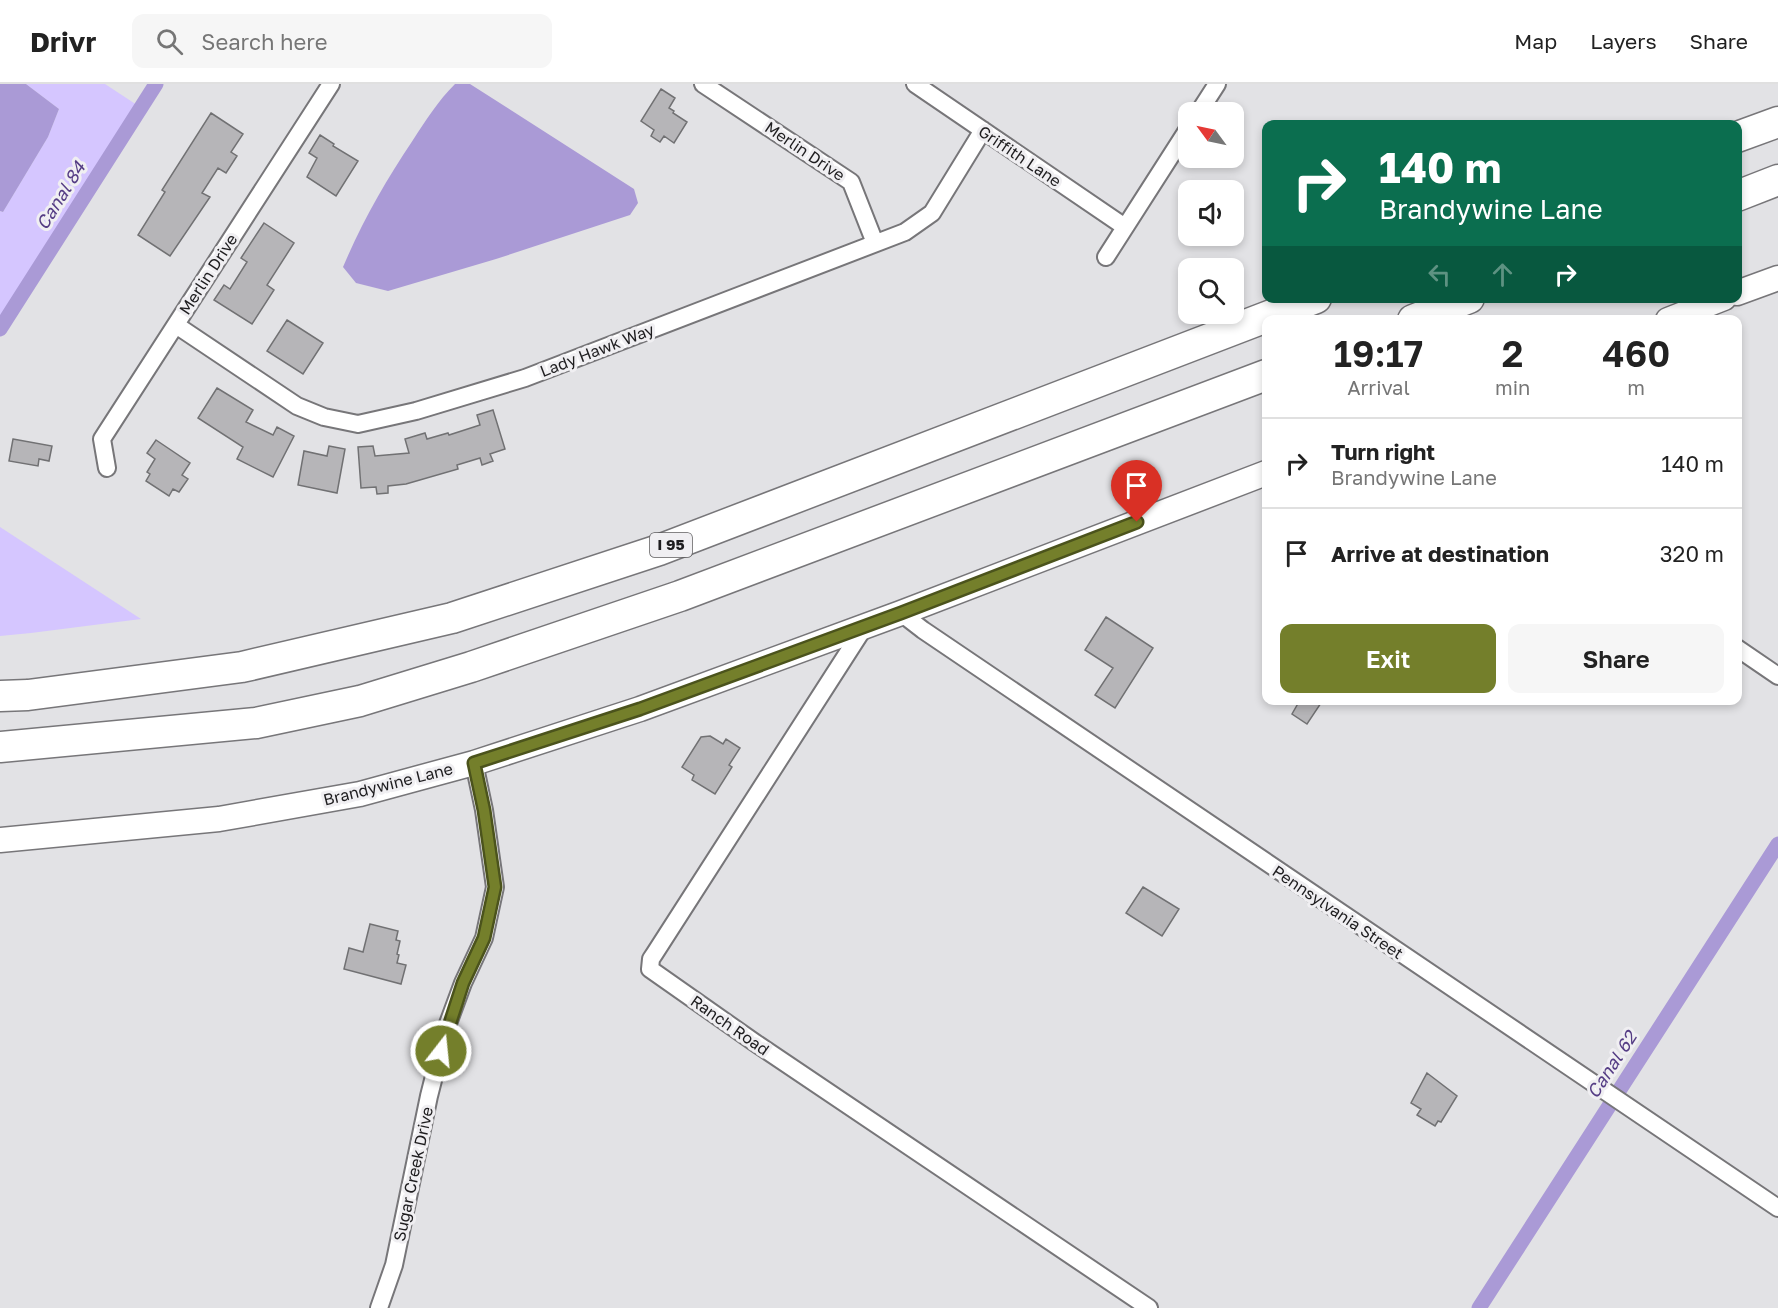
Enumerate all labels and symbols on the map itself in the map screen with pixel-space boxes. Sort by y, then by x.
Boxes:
north arrow [1178,102,1244,168]
street label: Merlin Drive [761,117,849,185]
street label: Griffith Lane [975,121,1065,191]
water label: Canal 84 [31,157,90,233]
street label: Merlin Drive [175,230,241,318]
street label: Lady Hawk Way [537,319,657,381]
pin [1111,460,1162,522]
road number: I 95 [650,533,692,557]
street label: Brandywine Lane [321,758,455,810]
street label: Pennsylvania Street [1269,861,1407,963]
street label: Ranch Road [687,991,773,1059]
position arrow [409,1019,473,1083]
water label: Canal 62 [1581,1026,1642,1102]
street label: Sugar Creek Drive [389,1105,437,1243]

